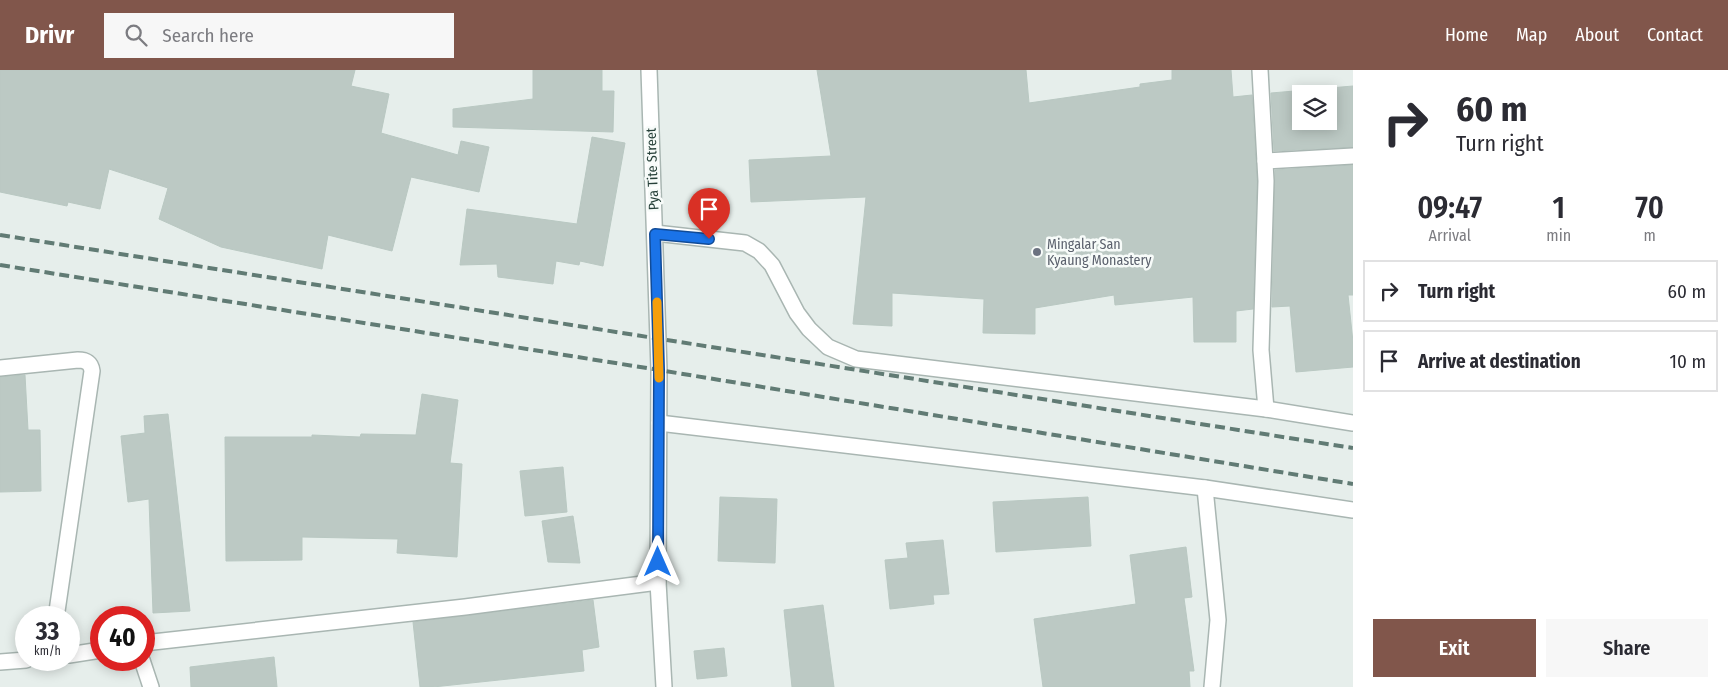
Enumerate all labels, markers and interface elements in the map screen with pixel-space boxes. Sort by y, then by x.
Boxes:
search box [104,13,454,58]
text: Drivr [25,21,74,49]
icon: search [122,21,150,49]
text: Search here [162,24,254,47]
text: Home [1445,24,1488,46]
text: Map [1516,24,1547,46]
text: About [1575,24,1619,46]
text: Contact [1647,24,1703,46]
map controls [1292,85,1337,130]
button: layers [1292,85,1337,130]
text: 60 m [1456,88,1527,130]
icon: right [1373,90,1438,155]
street label: Pya Tite Street [643,127,662,211]
text: Turn right [1456,130,1544,157]
pin [688,188,730,239]
text: 09:47 [1417,190,1482,226]
text: 1 [1553,190,1565,226]
text: 70 [1635,190,1664,226]
icon: arrive [695,195,723,223]
text: Arrival [1428,226,1471,245]
text: min [1546,226,1571,245]
text: m [1643,226,1656,245]
place label: Mingalar San Kyaung Monastery [1047,236,1152,269]
marker: Mingalar San Kyaung Monastery [1031,246,1043,258]
icon: right [1375,277,1403,305]
text: Turn right [1418,280,1495,303]
text: 60 m [1668,280,1706,303]
icon: arrive [1375,347,1403,375]
text: Arrive at destination [1418,350,1581,373]
text: 10 m [1670,350,1706,373]
position arrow [631,535,683,587]
speed limit sign: 40 [90,606,155,671]
text: 33 [36,617,59,647]
button: Exit [1373,619,1536,677]
button: Share [1546,619,1708,677]
text: km/h [34,644,61,658]

